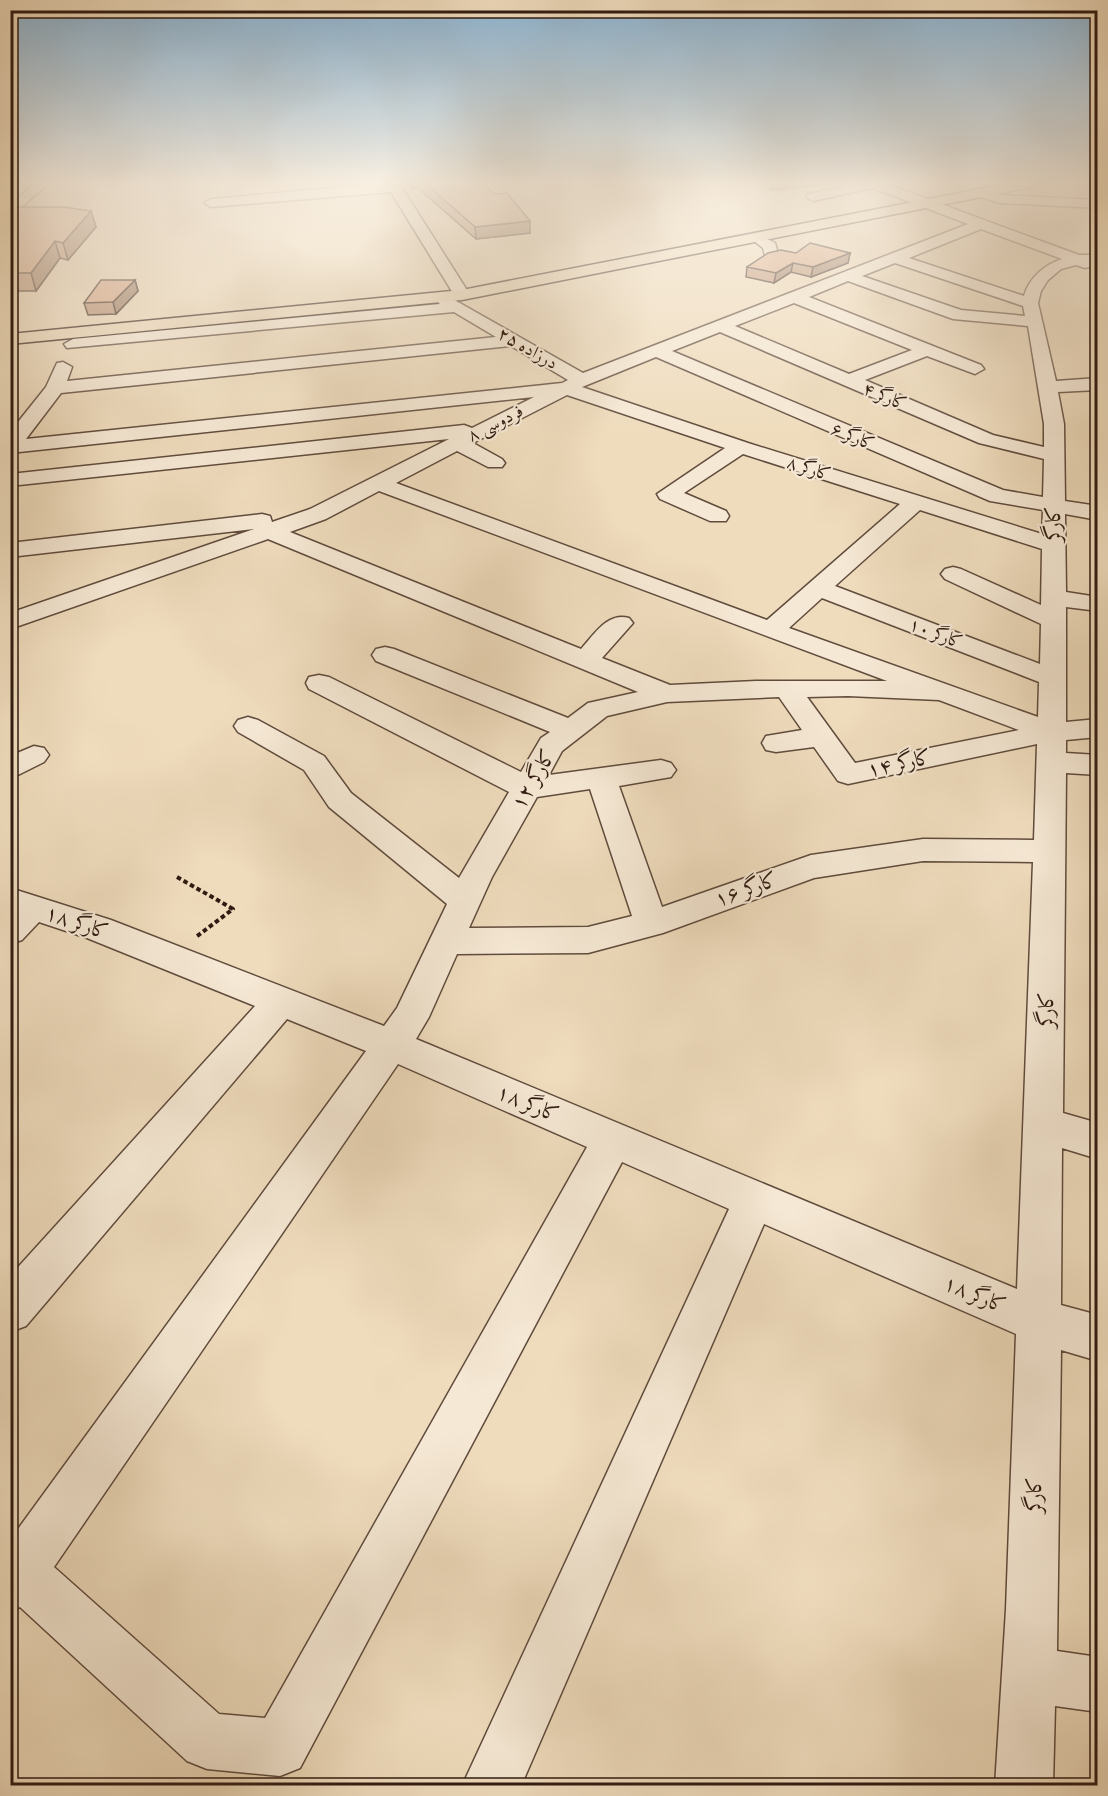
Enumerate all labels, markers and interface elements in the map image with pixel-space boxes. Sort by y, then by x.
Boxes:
street label: درزاده ۲۵ [494,321,562,374]
street label: کارگر ۴ [860,376,910,415]
street label: فردوسی ۸ [463,399,528,448]
street label: کارگر ۶ [828,416,878,455]
street label: کارگر ۸ [784,450,834,485]
street label: کارگر [1039,506,1066,544]
street label: کارگر ۱۰ [906,612,966,653]
street label: کارگر ۱۴ [864,743,933,782]
street label: کارگر ۱۲ [504,744,561,814]
street label: کارگر ۱۶ [711,865,781,912]
street label: کارگر ۱۸ [42,898,112,945]
street label: کارگر [1032,992,1059,1030]
street label: کارگر ۱۸ [493,1077,563,1128]
street label: کارگر ۱۸ [940,1268,1010,1319]
street label: کارگر [1020,1477,1047,1515]

